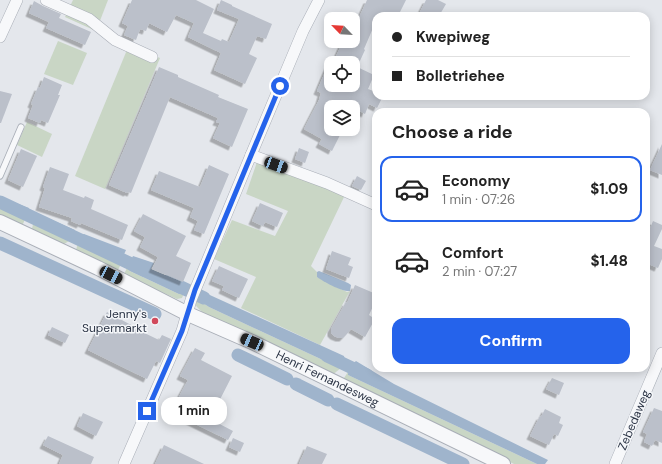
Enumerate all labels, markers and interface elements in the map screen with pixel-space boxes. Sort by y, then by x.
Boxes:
north arrow [324,12,360,48]
map controls [324,12,360,136]
text: Kwepiweg [416,27,490,47]
button: locate [324,56,360,92]
text: Bolletriehee [416,66,505,86]
route start [271,77,289,95]
button: layers [324,100,360,136]
text: Choose a ride [392,120,513,144]
car [263,155,289,175]
icon: car [394,171,430,207]
text: Economy [442,171,510,191]
text: $1.09 [590,179,628,199]
text: 1 min · 07:26 [442,191,515,208]
icon: car [394,243,430,279]
text: Comfort [442,243,503,263]
text: $1.48 [590,251,628,271]
text: 2 min · 07:27 [442,263,517,280]
car [98,264,124,286]
place label: Jenny's Supermarkt [82,306,147,336]
marker: Jenny's Supermarkt [150,316,160,326]
button: Confirm [392,318,630,364]
car [239,332,265,352]
street label: Henri Fernandesweg [273,347,382,411]
street label: Zebedaweg [614,387,654,453]
callout: 1 min [161,397,227,425]
route end [138,402,156,420]
text: 1 min [178,402,210,419]

